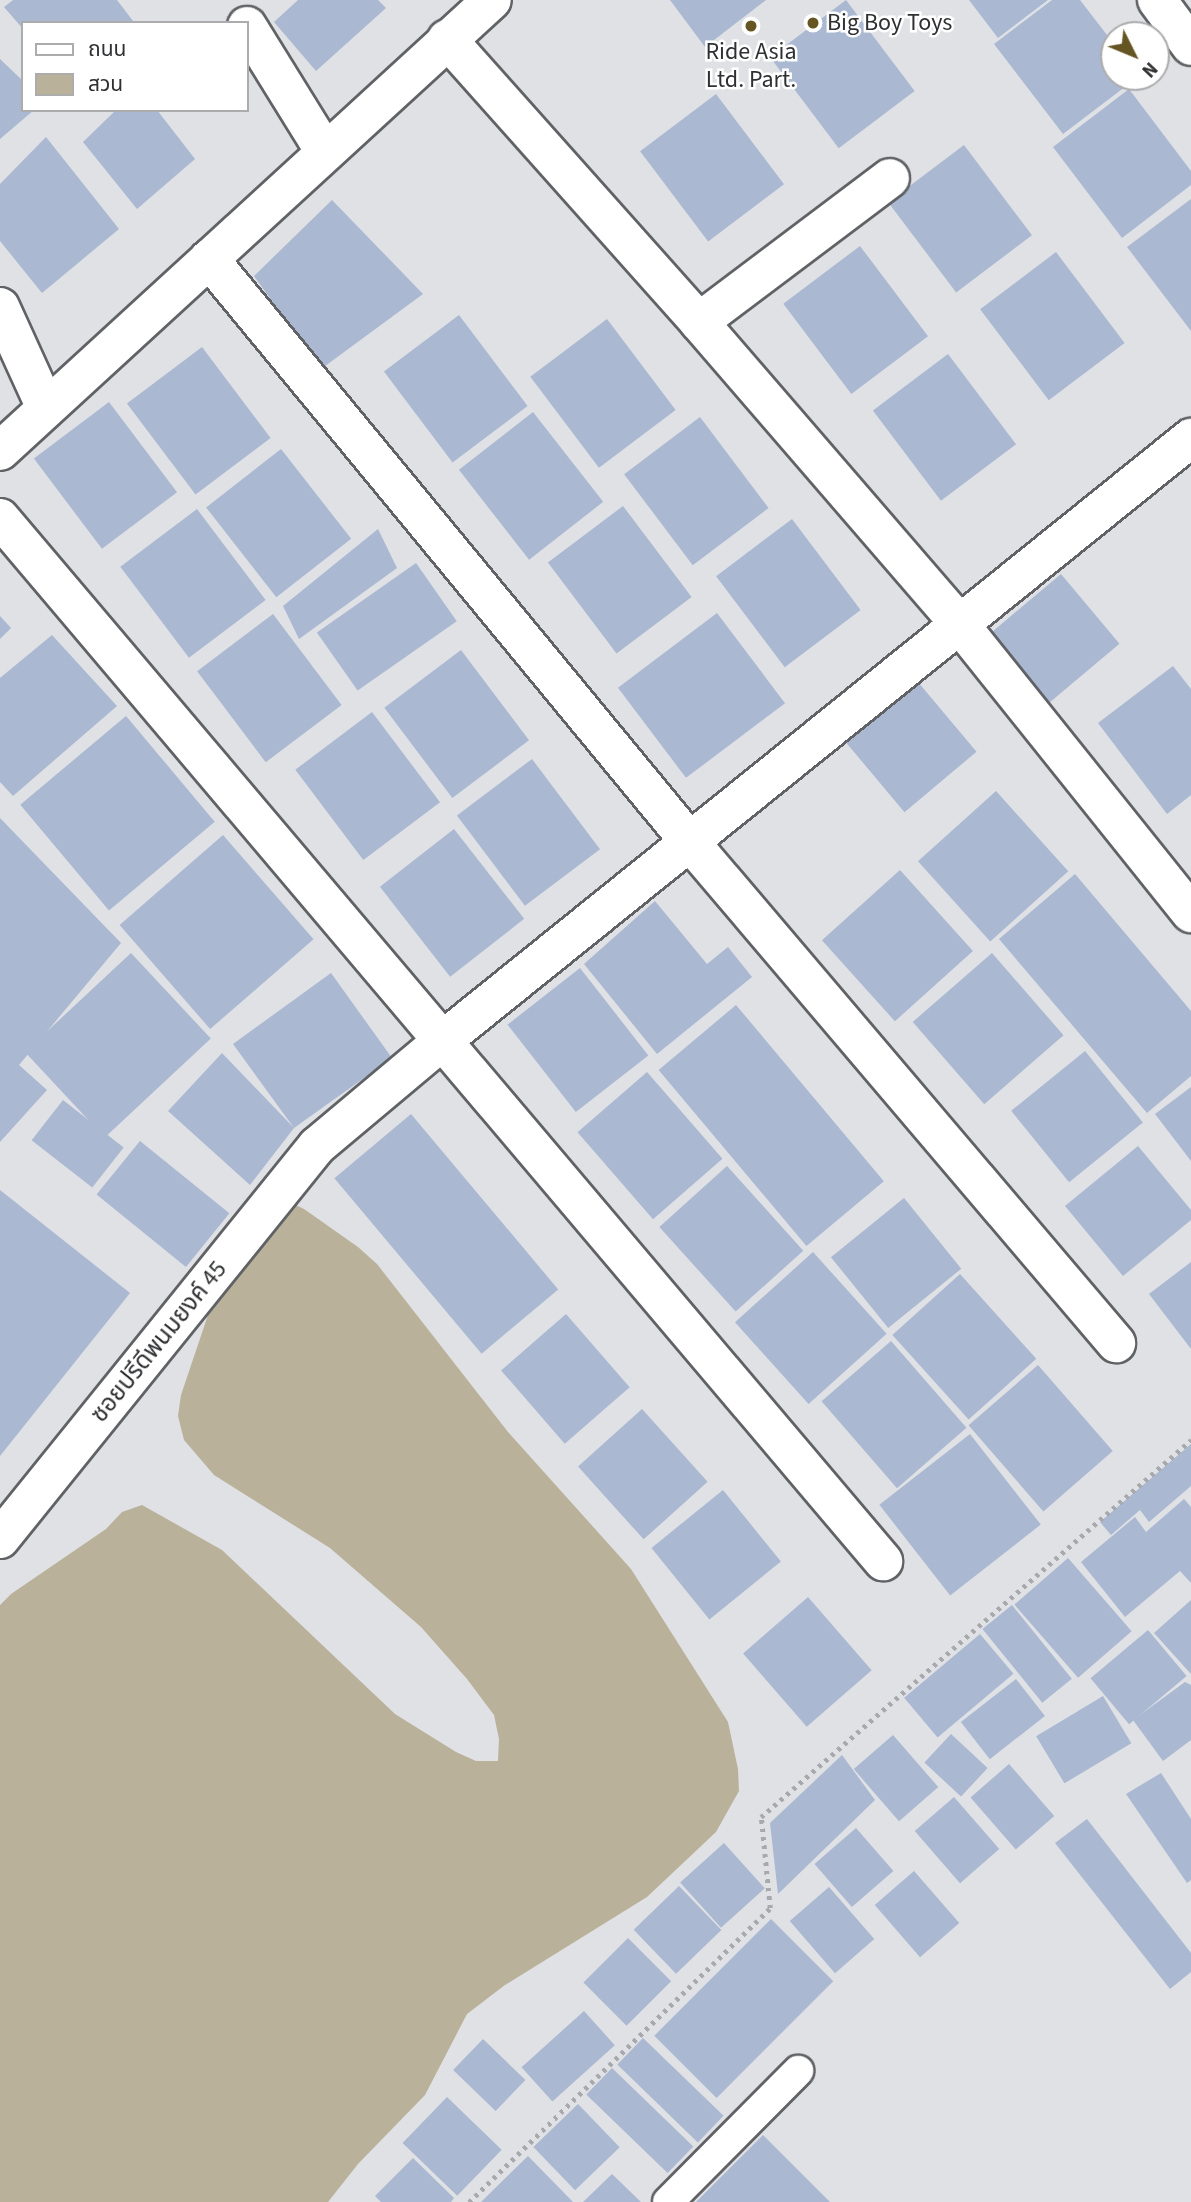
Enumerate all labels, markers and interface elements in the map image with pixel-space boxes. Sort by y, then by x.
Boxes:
place label: Big Boy Toys [827,9,952,37]
marker: Big Boy Toys [805,15,821,31]
marker: Ride Asia Ltd. Part. [743,18,759,34]
legend [21,21,248,112]
north arrow [1100,21,1170,91]
text: ถนน [88,34,126,64]
place label: Ride Asia Ltd. Part. [705,38,797,94]
text: N [1135,55,1163,83]
text: สวน [88,69,123,99]
street label: ซอยปรีดีพนมยงค์ 45 [85,1256,233,1428]

